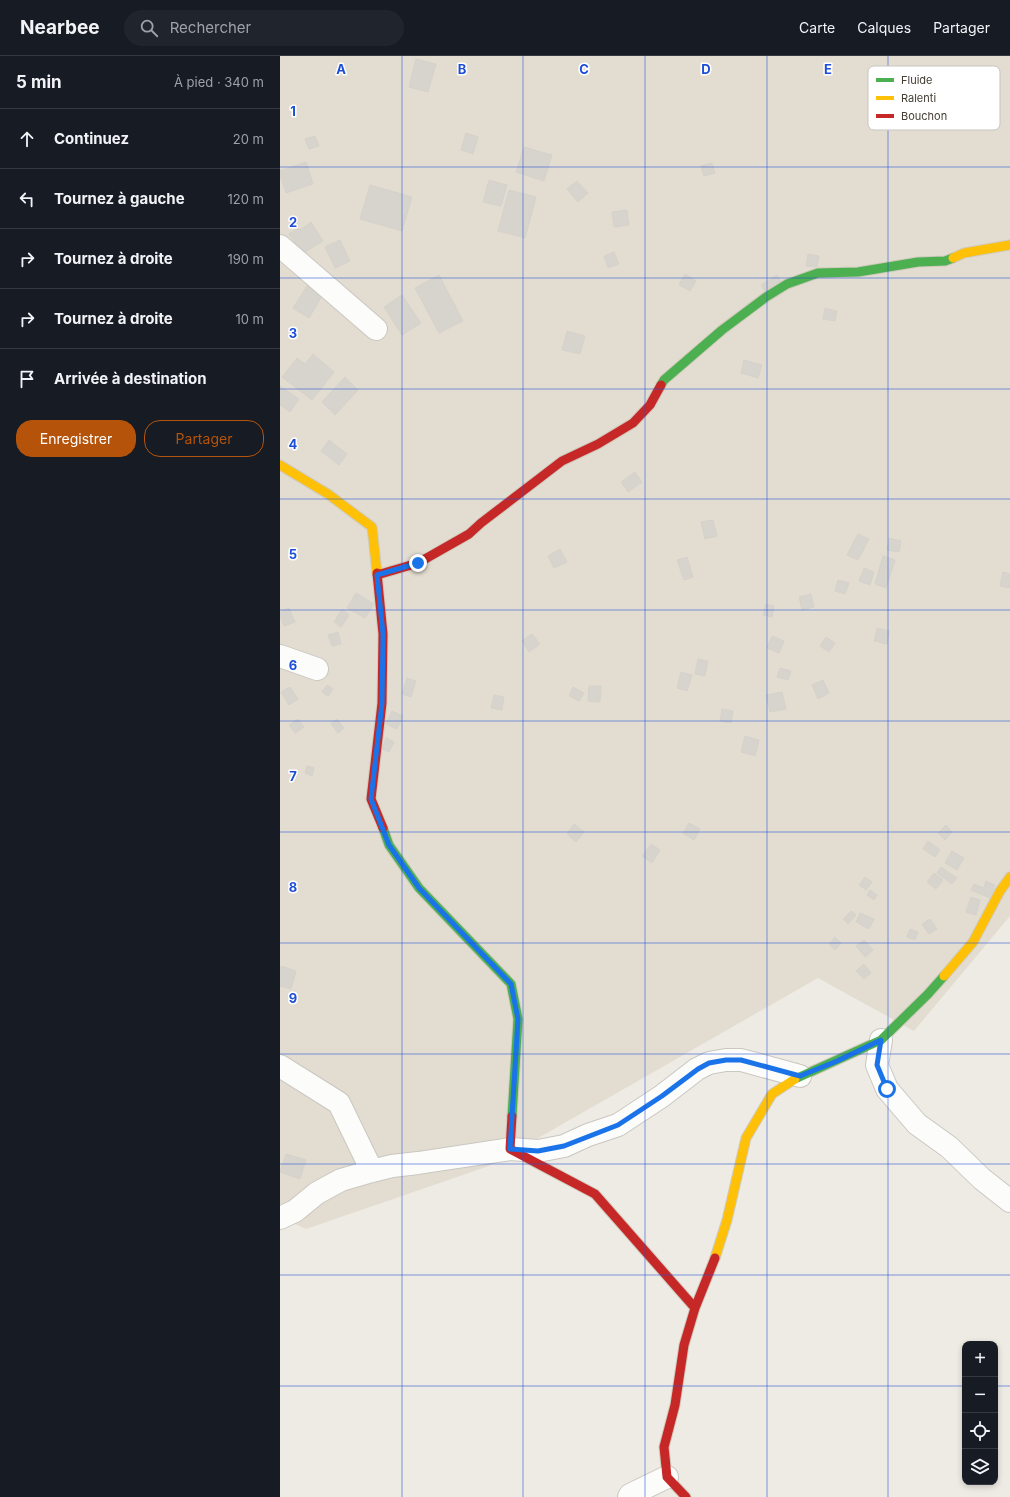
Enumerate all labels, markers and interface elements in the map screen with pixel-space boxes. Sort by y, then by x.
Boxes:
search box [124,10,404,46]
text: Nearbee [20,16,100,39]
icon: search [138,17,160,39]
text: Rechercher [170,18,251,37]
text: Carte [799,19,835,36]
text: Calques [857,19,911,36]
text: Partager [933,19,990,36]
text: A [336,61,346,77]
text: B [458,61,467,77]
text: C [579,61,589,77]
text: D [701,61,711,77]
text: E [824,61,832,77]
legend [868,66,1000,130]
text: 5 min [16,72,62,92]
text: Fluide [901,73,932,87]
text: À pied · 340 m [174,74,264,90]
text: Ralenti [901,91,936,105]
text: 1 [290,103,296,119]
text: Bouchon [901,109,947,123]
icon: ahead [16,128,38,150]
text: Continuez [54,129,129,148]
text: 20 m [233,131,264,147]
icon: left [16,188,38,210]
text: Tournez à gauche [54,189,185,208]
text: 120 m [228,191,264,207]
text: 2 [289,214,297,230]
icon: right [16,248,38,270]
text: Tournez à droite [54,249,173,268]
text: 190 m [227,251,264,267]
icon: right [16,308,38,330]
text: Tournez à droite [54,309,173,328]
text: 10 m [235,311,264,327]
text: 3 [289,325,297,341]
icon: arrive [16,368,38,390]
text: Arrivée à destination [54,369,207,388]
button: Enregistrer [16,420,136,457]
button: Partager [144,420,264,457]
text: 4 [289,436,298,452]
text: 5 [289,546,297,562]
route end [409,554,427,572]
text: 6 [289,657,297,673]
text: 7 [289,768,297,784]
text: 8 [289,879,297,895]
text: 9 [289,990,297,1006]
route start [878,1080,896,1098]
map controls [962,1341,998,1485]
button: + [962,1341,998,1377]
button: − [962,1377,998,1413]
button: locate [962,1413,998,1449]
button: layers [962,1449,998,1485]

